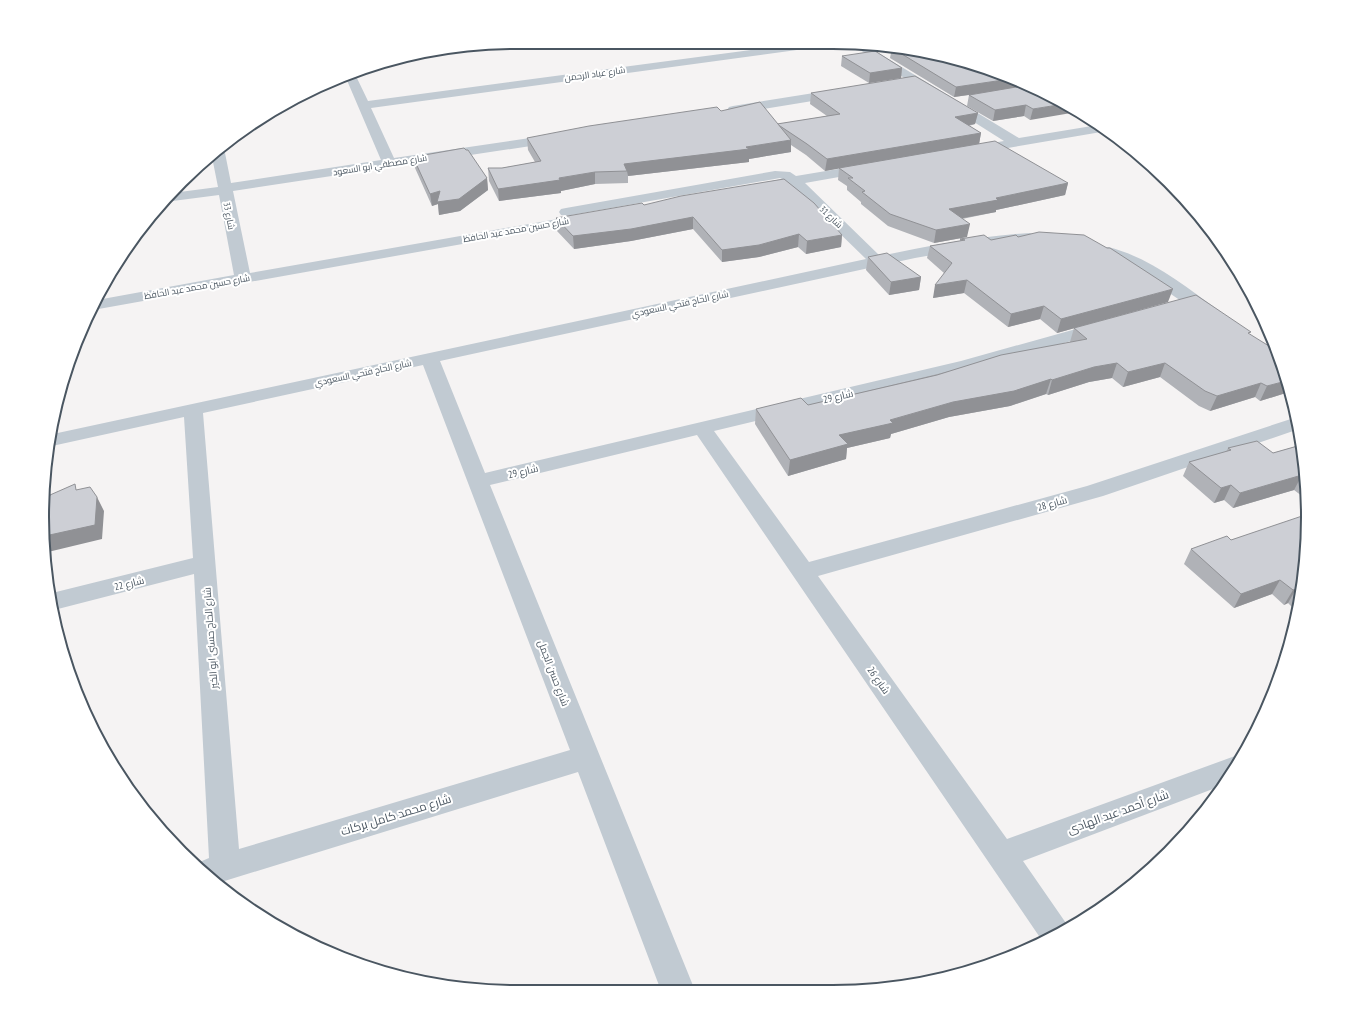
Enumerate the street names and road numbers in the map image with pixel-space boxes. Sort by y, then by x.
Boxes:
street label: شارع عباد الرحمن [564,64,626,84]
street label: شارع مصطفي ابو السعود [332,152,428,179]
street label: شارع 33 [220,201,238,231]
street label: شارع 31 [817,203,845,231]
street label: شارع حسين محمد عبد الحافظ [462,215,570,245]
street label: شارع حسين محمد عبد الحافظ [143,272,251,302]
street label: شارع الحاج فتحي السعودي [630,288,730,321]
street label: شارع الحاج فتحي السعودي [313,357,413,390]
street label: شارع 29 [822,387,854,406]
street label: شارع 29 [507,462,539,481]
street label: شارع 28 [1036,493,1069,514]
street label: شارع 22 [113,573,145,593]
street label: شارع الحاج حسنى ابو الخير [200,587,221,690]
street label: شارع حسن الجمل [535,638,572,708]
street label: شارع 26 [865,664,893,697]
street label: شارع أحمد عبد الهادى [1065,786,1171,838]
street label: شارع محمد كامل بركات [339,791,453,839]

